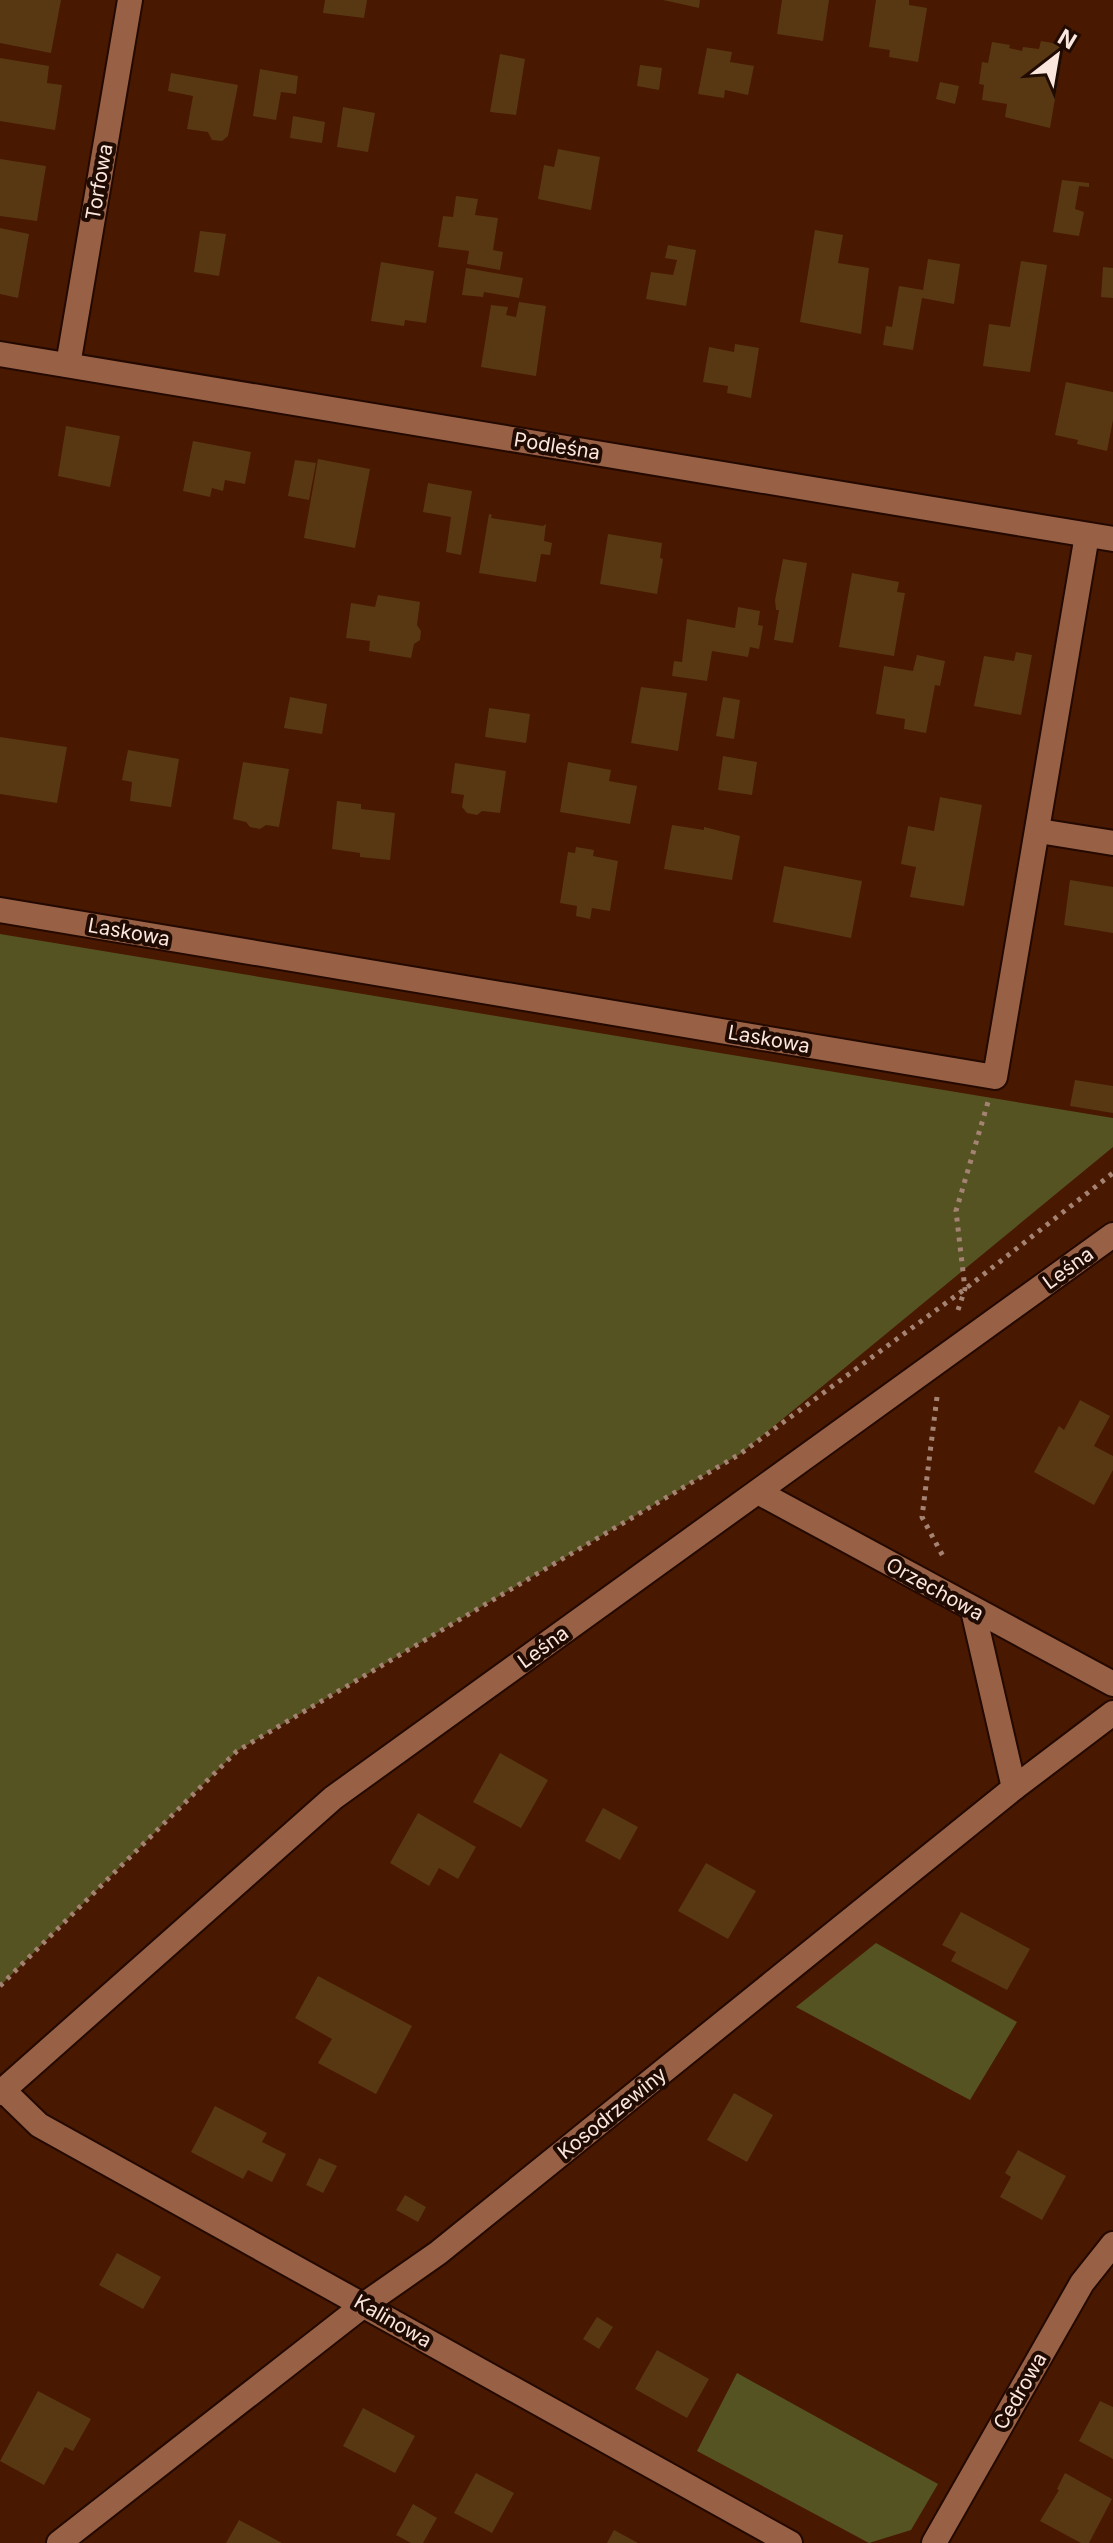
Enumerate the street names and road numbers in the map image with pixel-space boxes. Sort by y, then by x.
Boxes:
street label: Torfowa [80,142,118,222]
street label: Podleśna [512,427,602,465]
street label: Laskowa [86,913,172,951]
street label: Laskowa [726,1020,812,1058]
street label: Leśna [1038,1242,1098,1294]
street label: Orzechowa [882,1552,988,1626]
street label: Leśna [513,1621,573,1673]
street label: Kosodrzewiny [553,2062,671,2164]
street label: Kalinowa [350,2289,436,2353]
street label: Cedrowa [988,2348,1052,2434]

